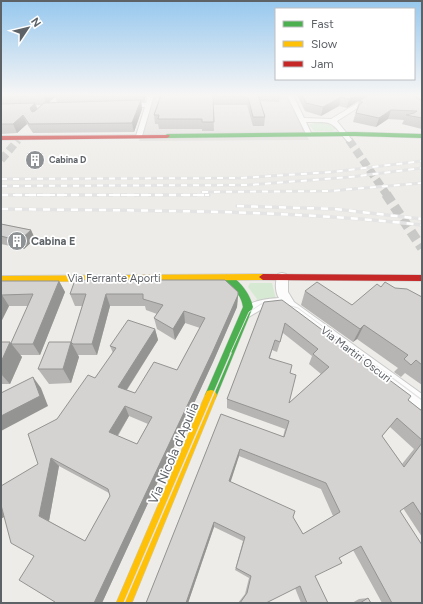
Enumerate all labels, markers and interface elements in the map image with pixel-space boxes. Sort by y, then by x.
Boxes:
north arrow [8,8,48,48]
legend [275,8,415,80]
text: N [28,15,44,30]
text: Fast [311,17,334,31]
text: Slow [311,37,338,51]
text: Jam [311,57,334,71]
building icon: Cabina D [24,149,46,171]
place label: Cabina D [49,154,86,165]
building icon: Cabina E [6,230,28,252]
place label: Cabina E [31,235,75,248]
street label: Via Ferrante Aporti [67,272,161,285]
street label: Via Martiri Oscuri [318,324,393,385]
street label: Via Nicola d'Apulia [145,400,202,506]

